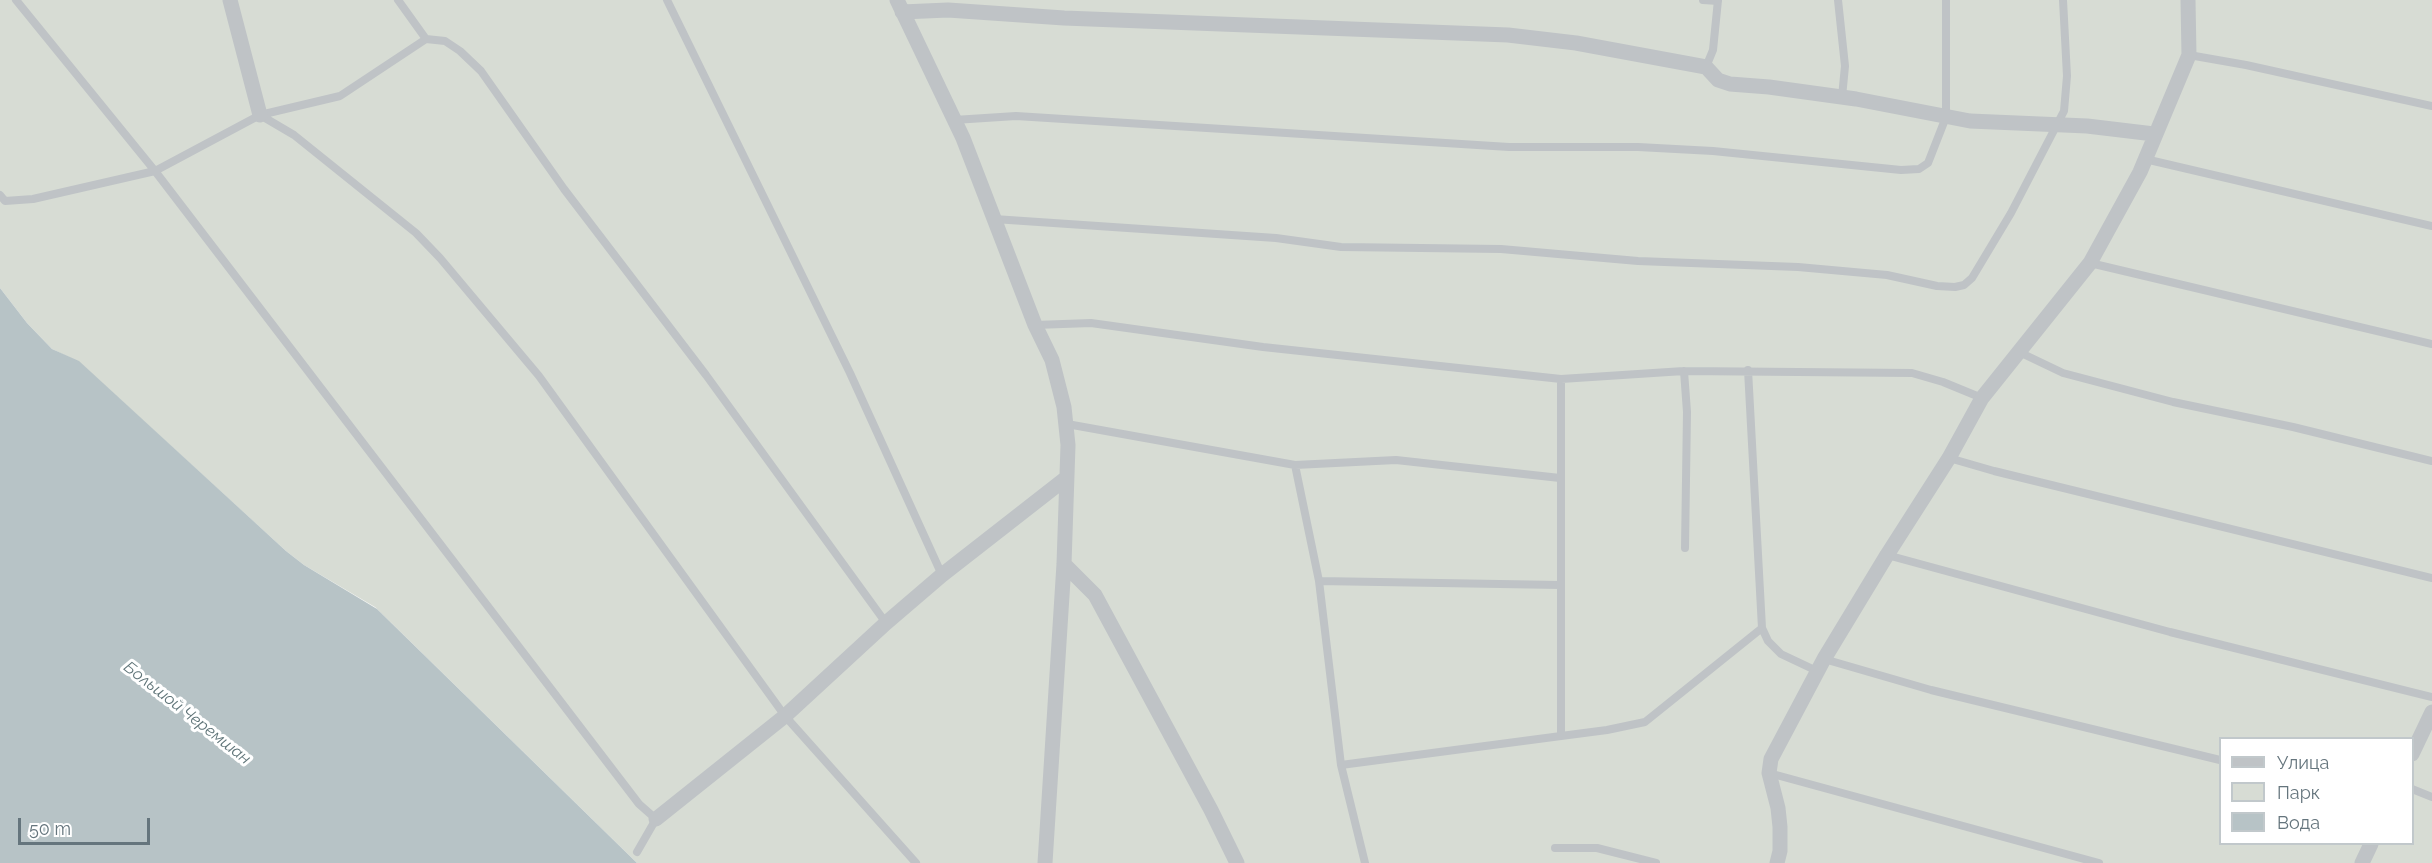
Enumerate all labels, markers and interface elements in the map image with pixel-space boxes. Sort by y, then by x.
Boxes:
water label: Большой Черемшан [120,658,254,768]
legend [2219,737,2414,845]
text: Улица [2277,752,2329,773]
text: Парк [2277,782,2320,803]
scale bar [21,806,153,844]
text: Вода [2277,812,2320,833]
text: 50 m [29,818,71,839]

